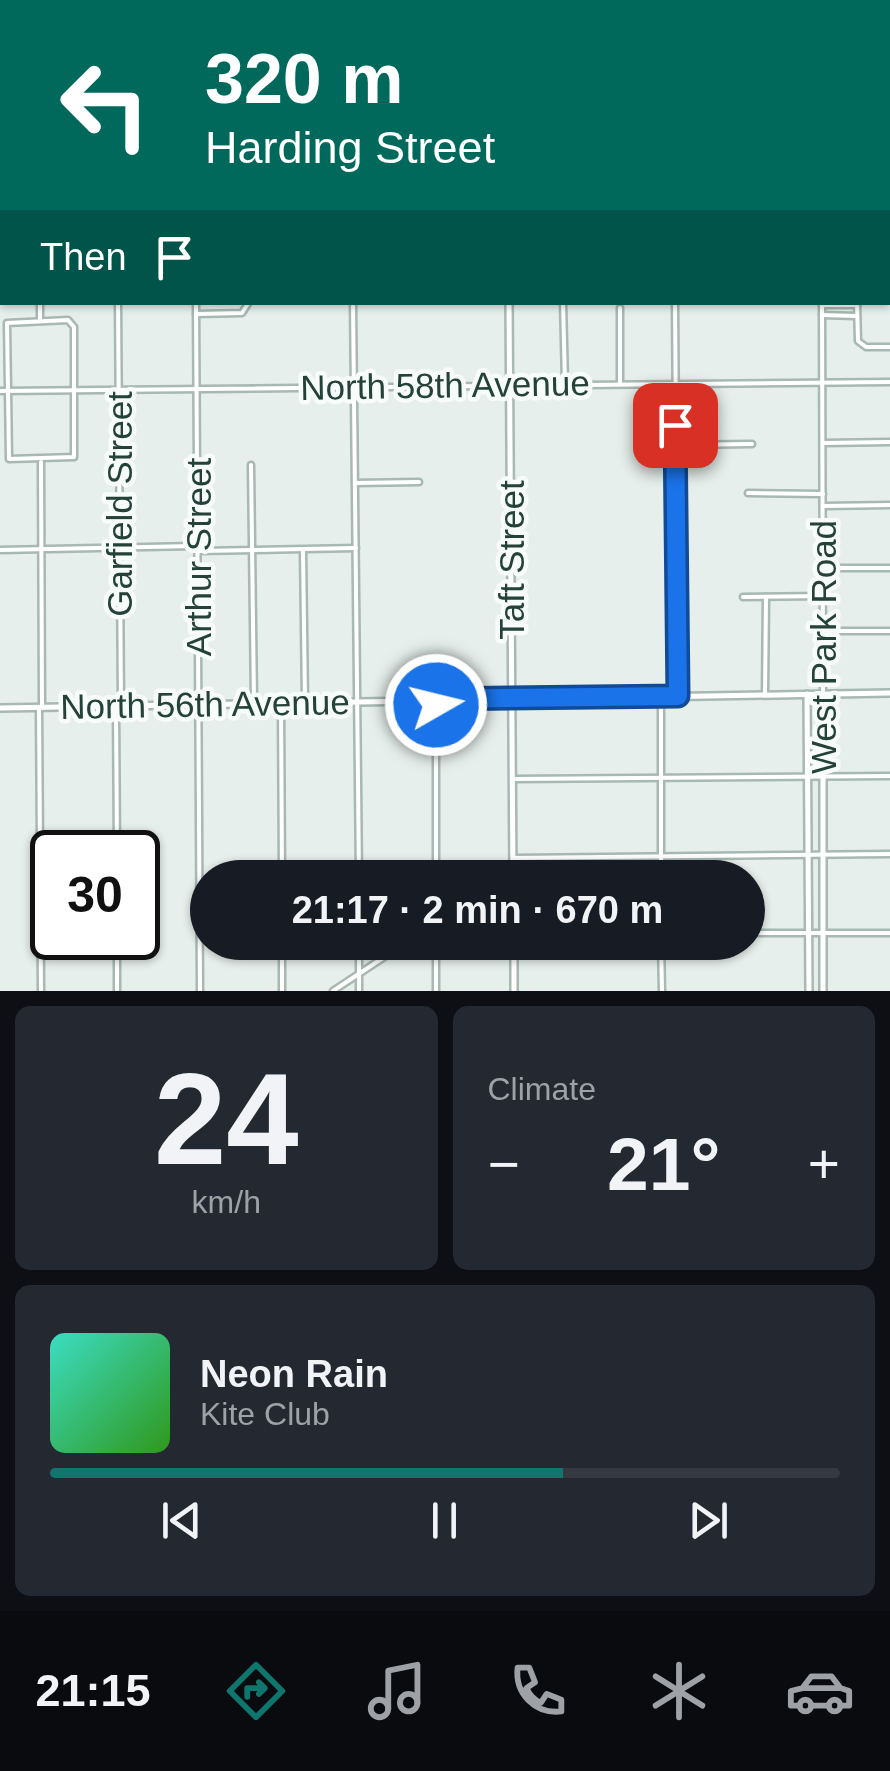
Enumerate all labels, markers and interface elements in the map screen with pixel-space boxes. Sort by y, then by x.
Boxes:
icon: left [40,40,170,170]
text: 320 m [205,40,403,118]
text: Harding Street [205,122,495,173]
icon: arrive [147,230,202,285]
text: Then [40,236,127,278]
street label: North 58th Avenue [300,363,590,407]
pin [633,383,718,468]
street label: Garfield Street [100,391,139,617]
icon: arrive [648,398,703,453]
street label: Arthur Street [179,458,218,656]
street label: Taft Street [492,480,531,640]
street label: West Park Road [804,520,843,774]
position arrow [384,653,488,757]
street label: North 56th Avenue [60,682,350,726]
speed limit sign: 30 [30,830,160,960]
text: 21:17 · 2 min · 670 m [292,889,663,931]
text: 24 [154,1046,299,1192]
text: Climate [488,1071,596,1107]
text: 21° [607,1122,720,1206]
text: − [488,1133,520,1195]
text: + [808,1133,840,1195]
text: km/h [192,1184,261,1220]
text: Neon Rain [200,1353,388,1395]
text: Kite Club [200,1396,330,1432]
icon: previous [154,1493,209,1548]
icon: pause [417,1493,472,1548]
icon: next [681,1493,736,1548]
icon: directions [221,1656,291,1726]
icon: music [362,1656,432,1726]
icon: phone [503,1656,573,1726]
icon: climate [644,1656,714,1726]
icon: car [785,1656,855,1726]
text: 21:15 [35,1665,151,1716]

